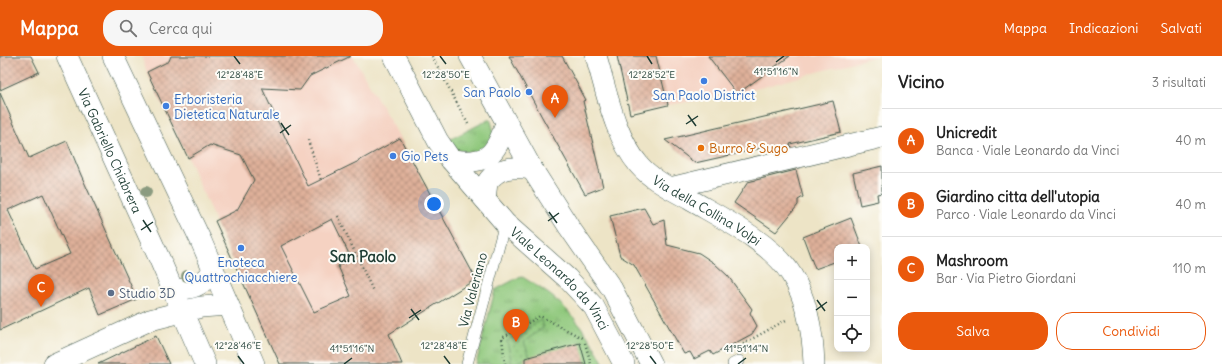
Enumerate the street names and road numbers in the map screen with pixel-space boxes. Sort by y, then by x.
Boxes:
street label: Via Gabriello Chiabrera [74,86,146,216]
street label: Via della Collina Volpi [649,171,765,249]
street label: Viale Leonardo da Vinci [507,223,613,333]
street label: Via Valeriano [455,251,491,329]

